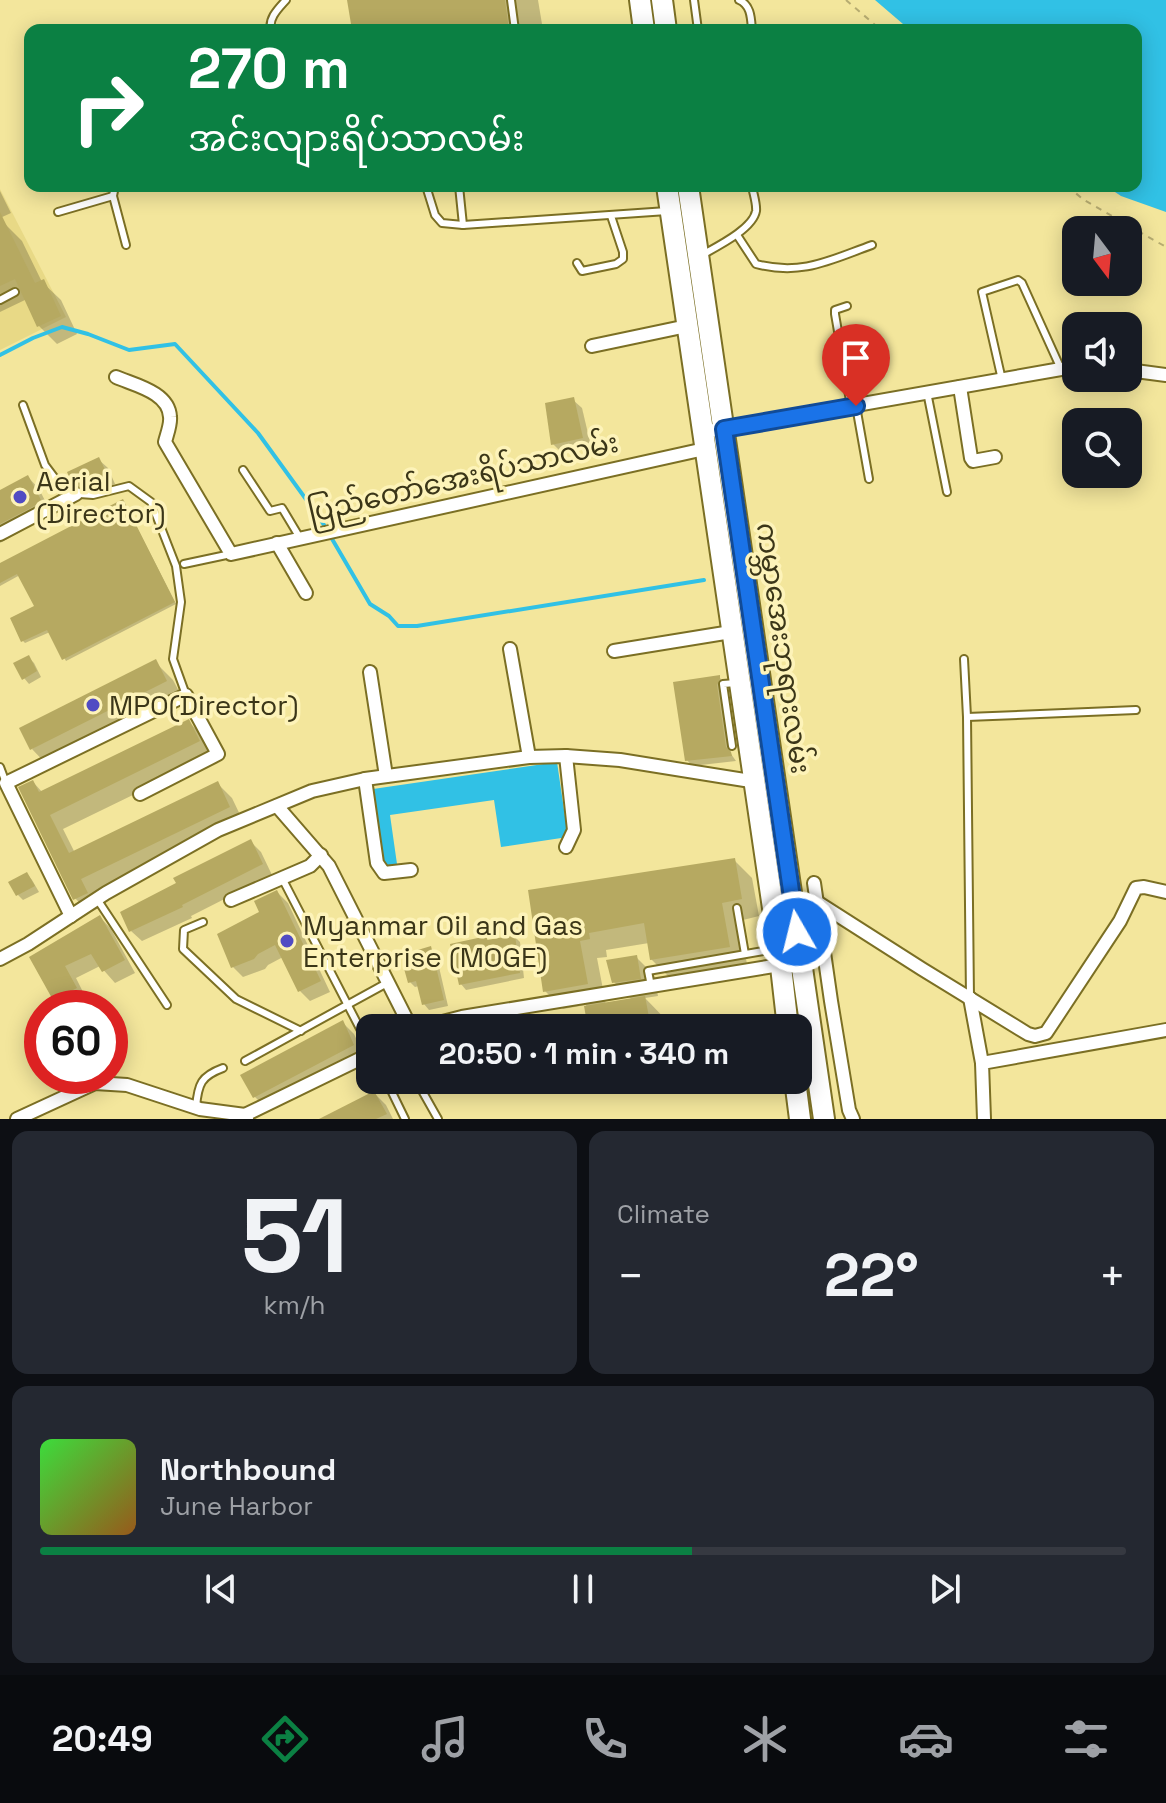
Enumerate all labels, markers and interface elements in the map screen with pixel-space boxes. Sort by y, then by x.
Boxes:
text: 270 m [188,33,350,104]
icon: right [56,56,160,160]
text: အင်းလျားရိပ်သာလမ်း [188,116,524,162]
north arrow [1062,216,1142,296]
map controls [1062,216,1142,488]
button: sound [1062,312,1142,392]
pin [822,324,890,406]
icon: arrive [834,336,878,380]
button: search [1062,408,1142,488]
street label: ပြည်တော်အေးရိပ်သာလမ်း [304,424,623,535]
place label: Aerial (Director) [36,463,166,531]
marker: Aerial (Director) [11,488,29,506]
street label: ကမ္ဘာအေးဘုရားလမ်း [744,520,819,777]
place label: MPO(Director) [109,687,298,723]
marker: MPO(Director) [84,696,102,714]
position arrow [755,890,839,974]
place label: Myanmar Oil and Gas Enterprise (MOGE) [303,907,583,975]
marker: Myanmar Oil and Gas Enterprise (MOGE) [278,932,296,950]
speed limit sign: 60 [24,990,128,1094]
text: 20:50 · 1 min · 340 m [439,1034,729,1073]
text: 51 [241,1170,348,1302]
text: Climate [617,1197,710,1231]
text: 22° [824,1237,919,1314]
text: − [617,1248,644,1304]
text: + [1099,1248,1126,1304]
text: km/h [264,1288,325,1322]
text: Northbound [160,1450,336,1489]
text: June Harbor [160,1489,313,1523]
icon: previous [199,1567,243,1611]
icon: pause [561,1567,605,1611]
icon: next [923,1567,967,1611]
icon: directions [257,1711,313,1767]
icon: music [417,1711,473,1767]
icon: phone [577,1711,633,1767]
icon: climate [737,1711,793,1767]
icon: car [898,1711,954,1767]
icon: filters [1058,1711,1114,1767]
text: 20:49 [52,1716,153,1762]

